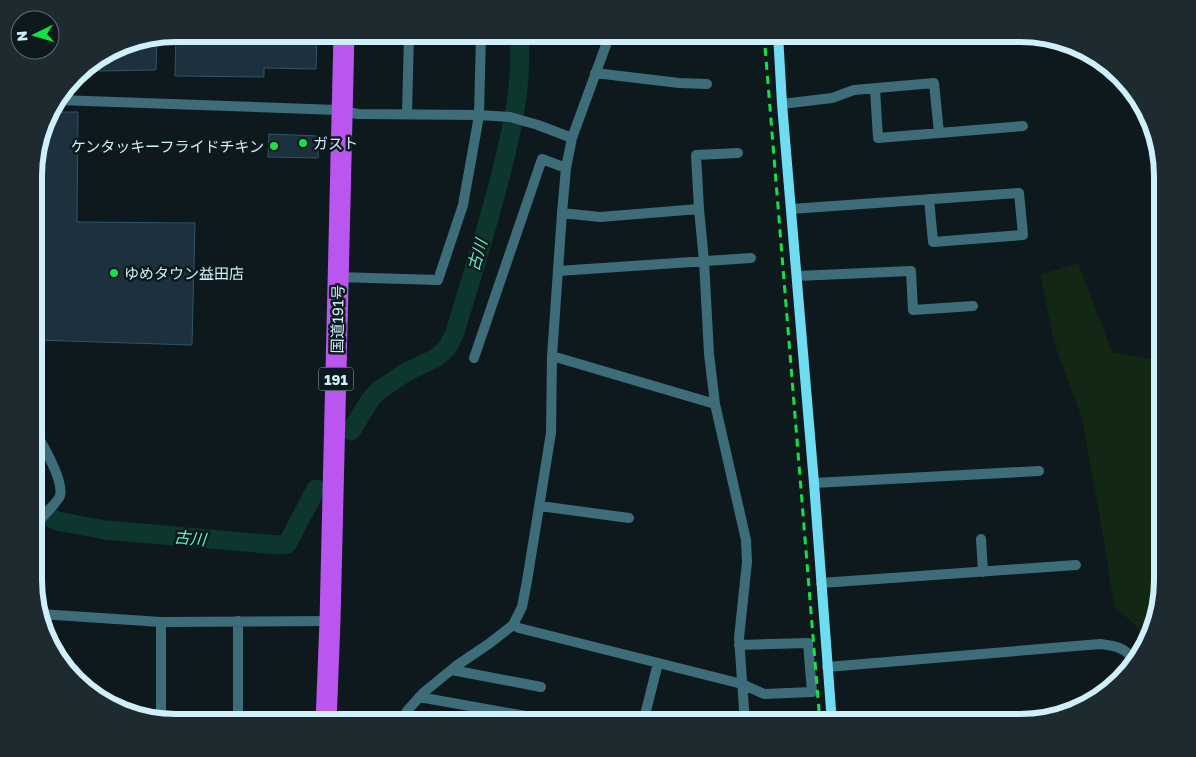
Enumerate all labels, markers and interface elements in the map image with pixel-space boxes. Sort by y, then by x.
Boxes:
north arrow [10,10,60,60]
text: N [13,30,30,42]
place label: ガスト [313,134,358,152]
place label: ケンタッキーフライドチキン [71,137,264,155]
marker: ガスト [297,137,309,149]
marker: ケンタッキーフライドチキン [268,140,280,152]
water label: 古川 [463,235,492,273]
place label: ゆめタウン益田店 [124,264,244,282]
marker: ゆめタウン益田店 [108,267,120,279]
street label: 国道191号 [327,285,347,353]
road number: 191 [318,368,354,390]
water label: 古川 [173,527,209,550]

